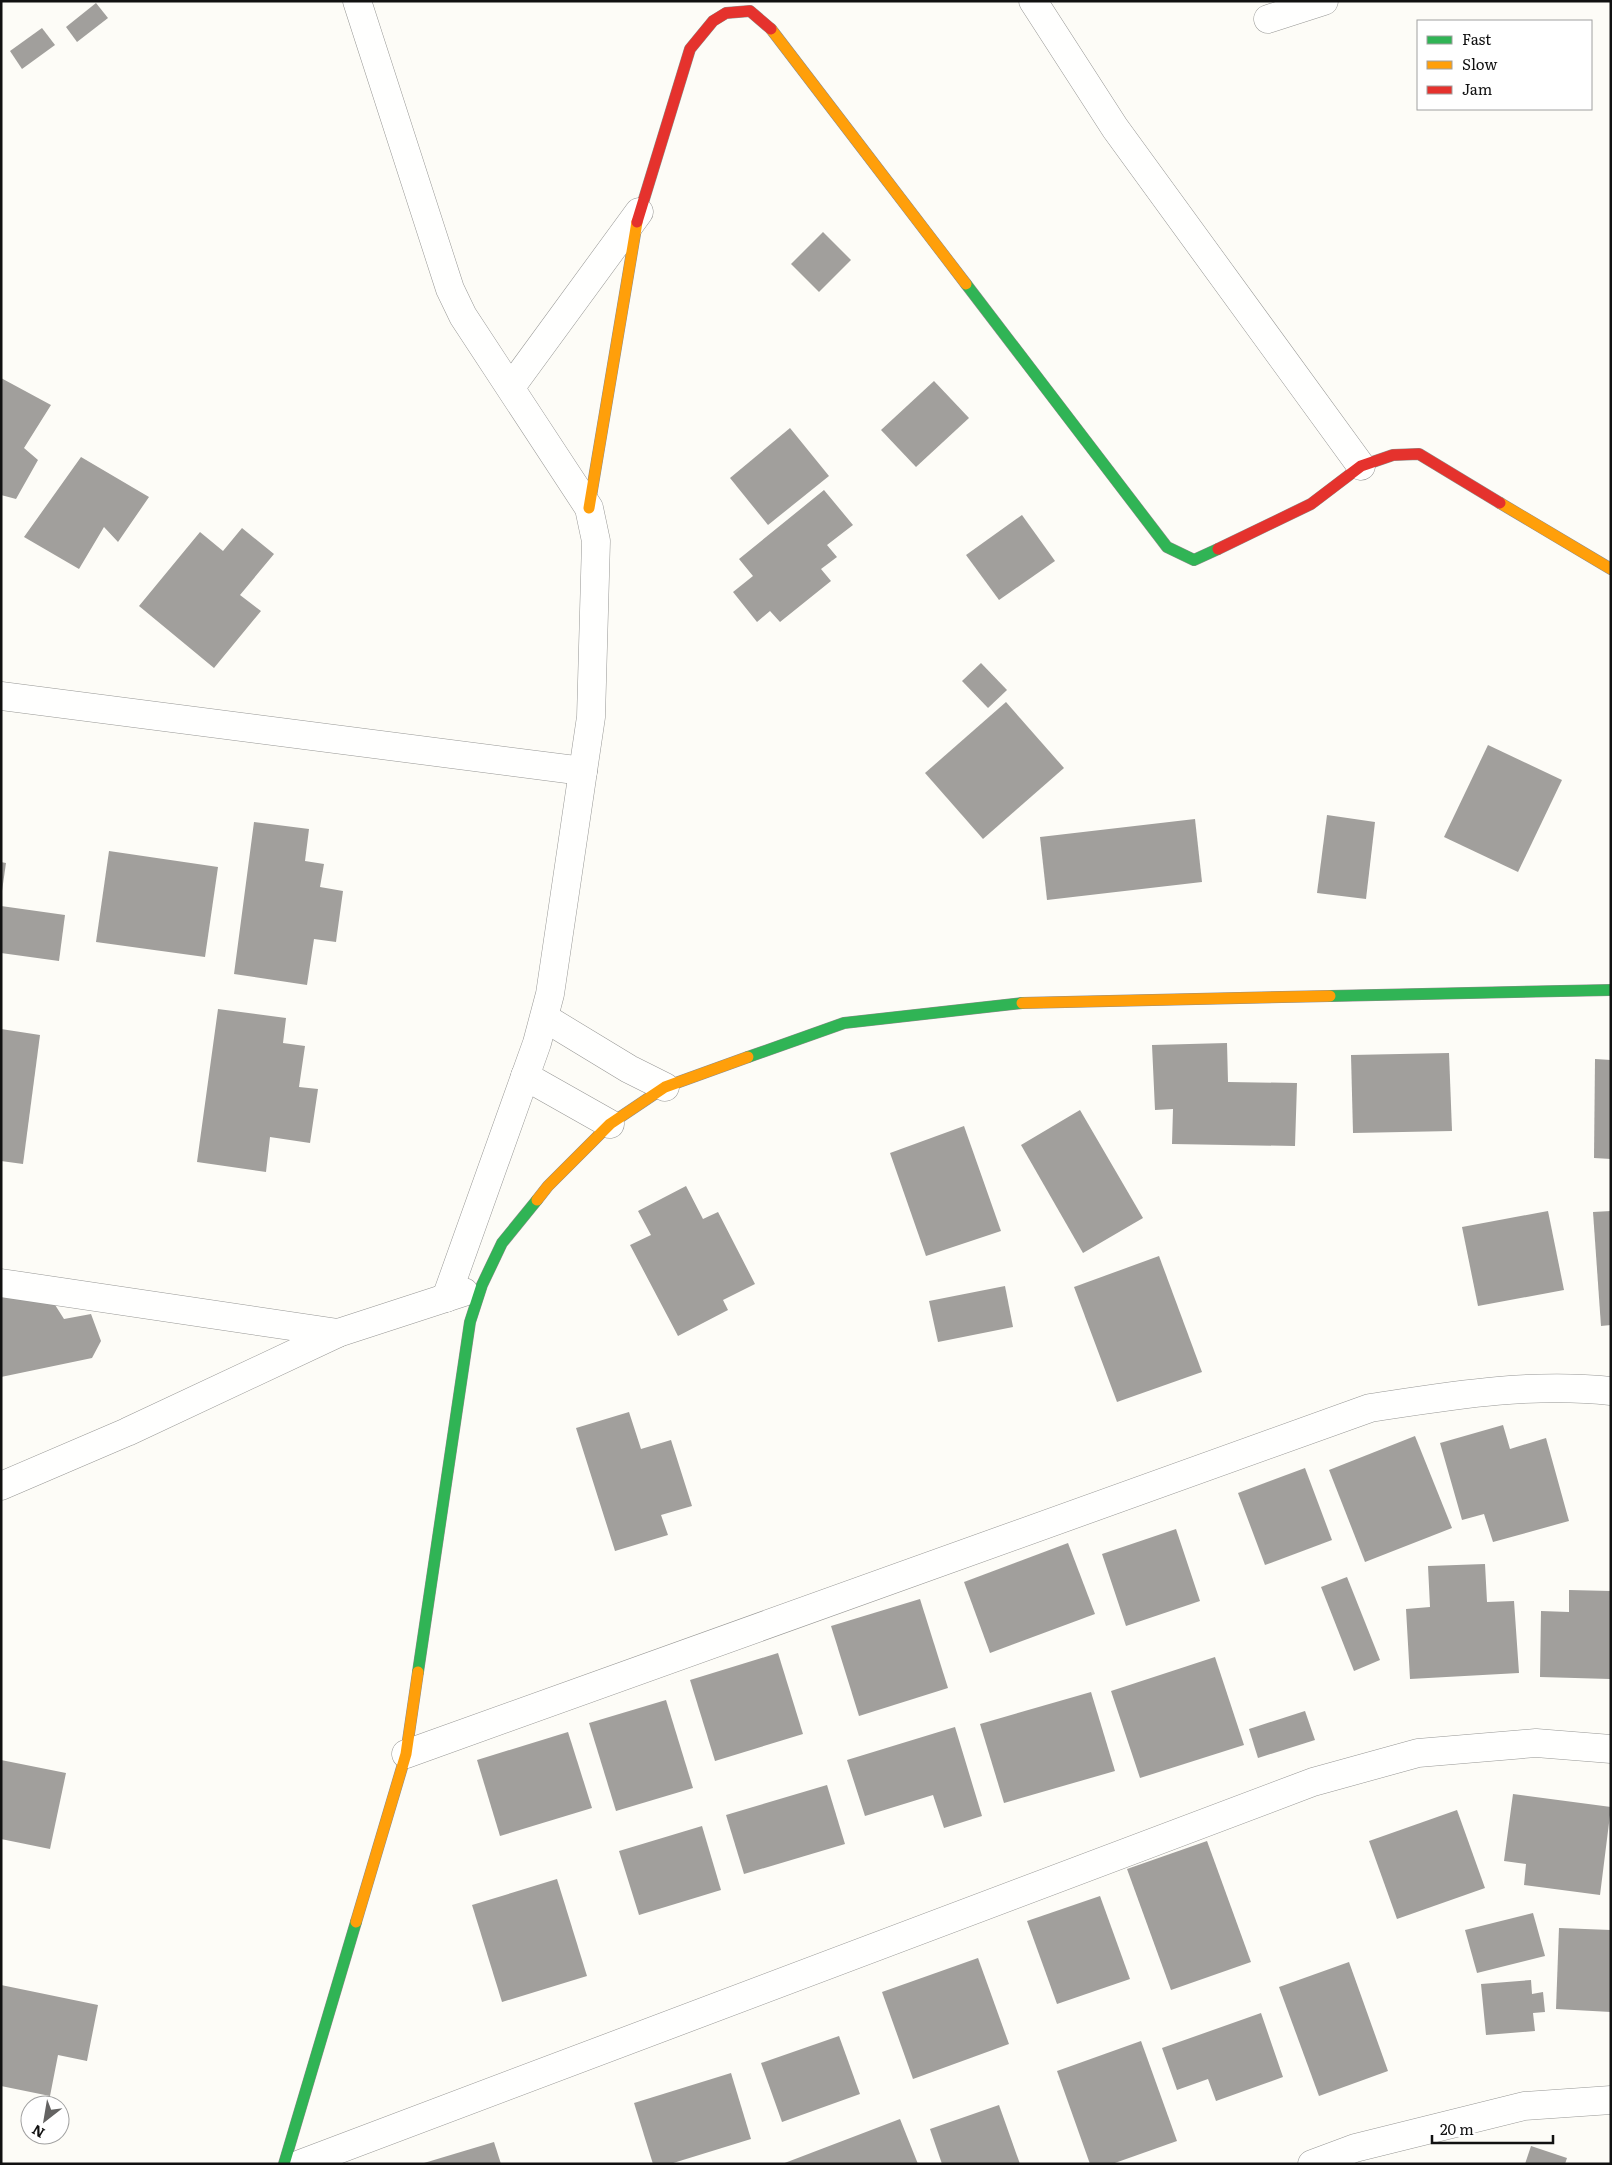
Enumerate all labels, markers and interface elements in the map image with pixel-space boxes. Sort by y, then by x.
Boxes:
legend [1417,20,1592,110]
text: Fast [1462,27,1491,50]
text: Slow [1462,52,1497,75]
text: Jam [1462,77,1493,100]
north arrow [20,2095,70,2145]
scale bar [1432,2112,1553,2144]
text: 20 m [1440,2117,1474,2140]
text: N [27,2120,48,2144]

